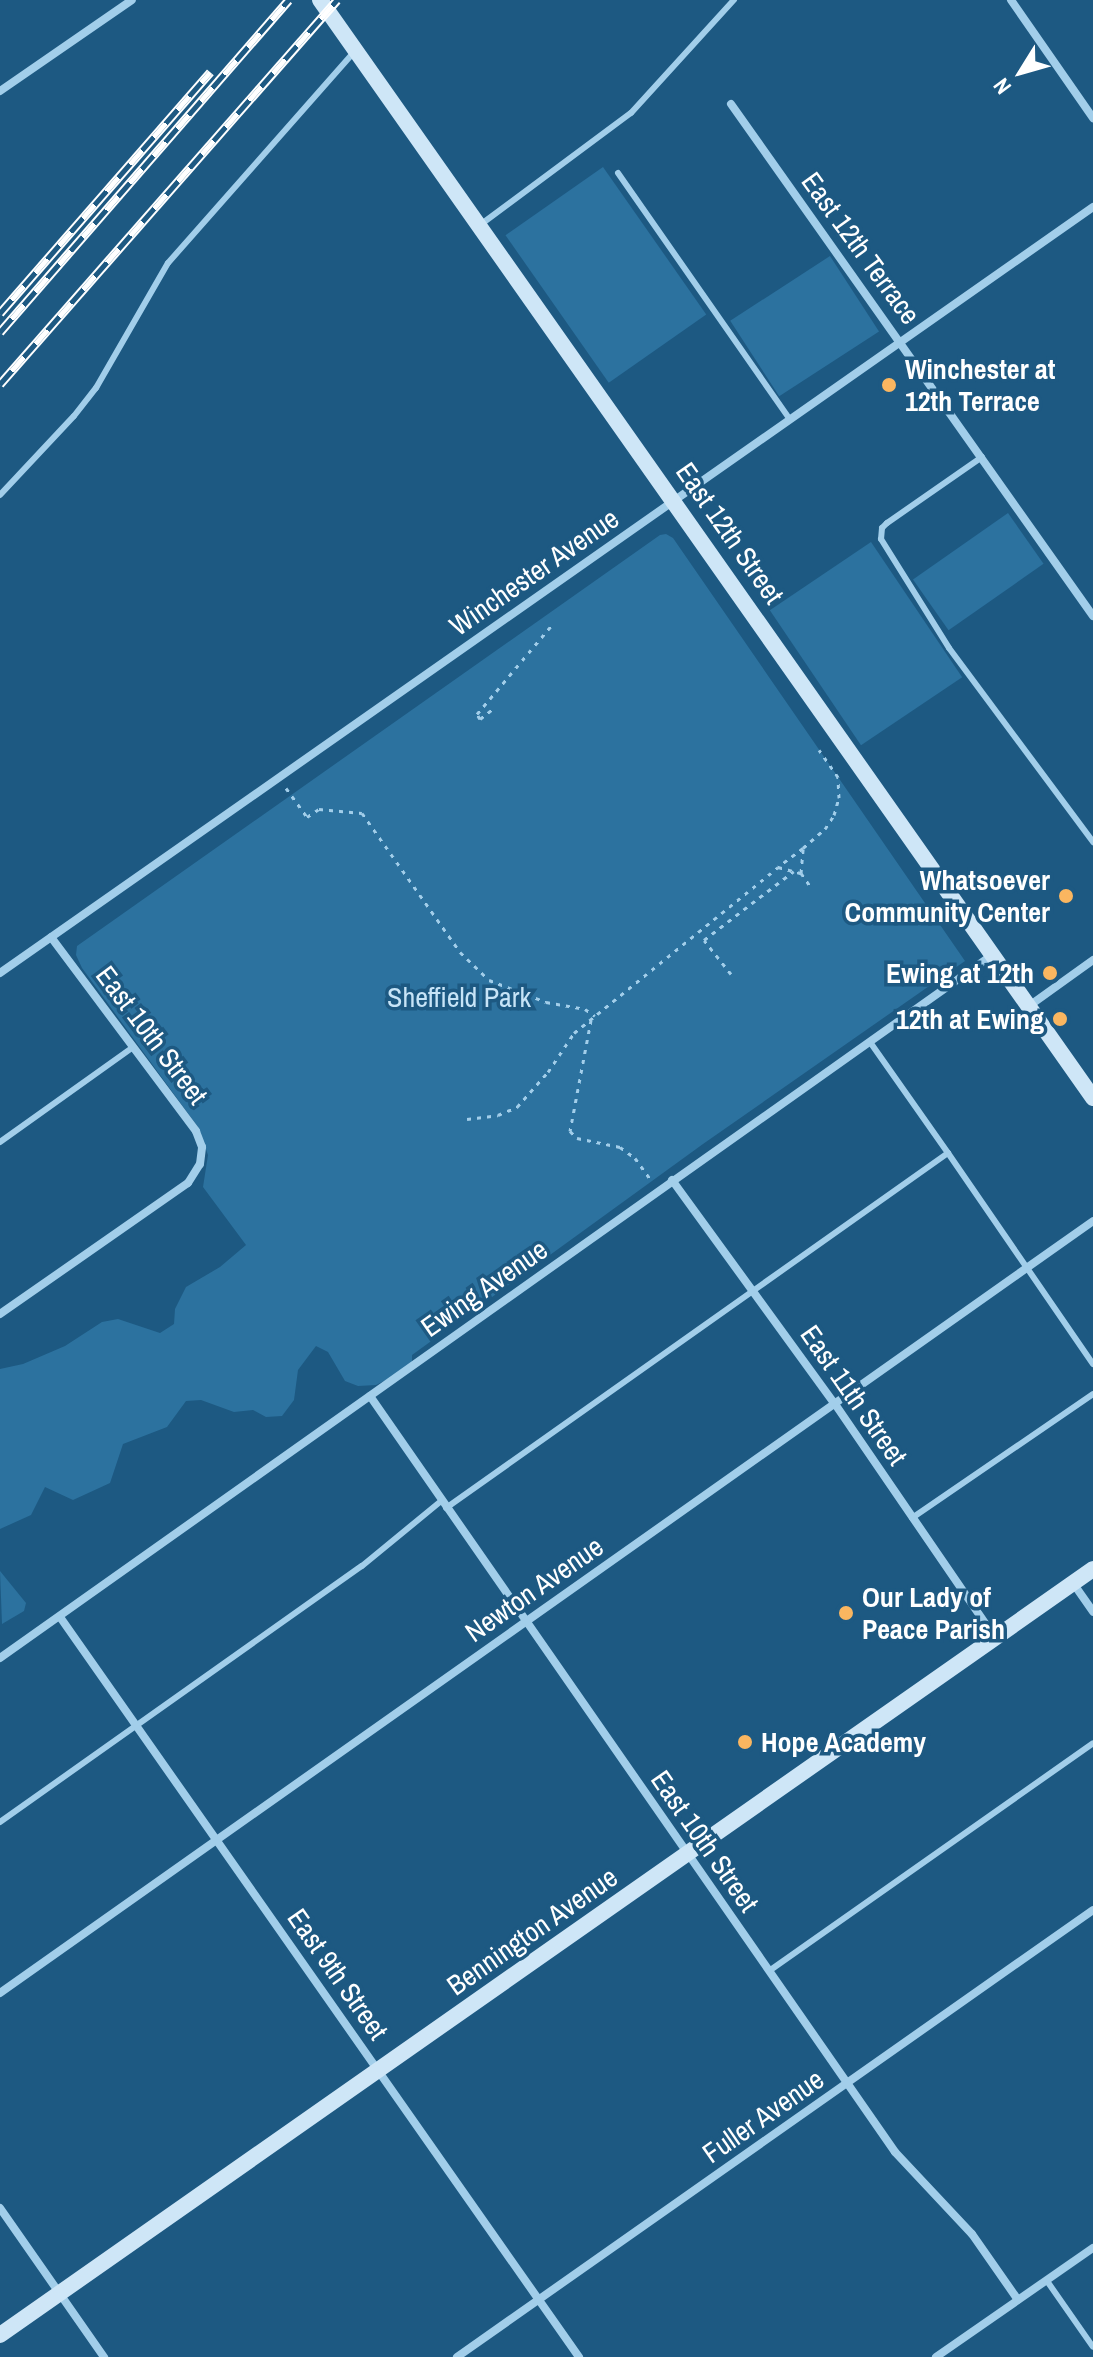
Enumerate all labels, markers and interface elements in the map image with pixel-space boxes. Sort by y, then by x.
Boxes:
north arrow [981,32,1061,112]
text: N [986,72,1018,101]
street label: East 12th Terrace [795,165,927,331]
place label: Winchester at 12th Terrace [905,352,1055,418]
marker: Winchester at 12th Terrace [880,376,898,394]
street label: East 12th Street [669,456,791,610]
street label: Winchester Avenue [442,501,626,643]
place label: Whatsoever Community Center [845,863,1050,929]
marker: Whatsoever Community Center [1057,887,1075,905]
place label: Ewing at 12th [886,956,1034,990]
street label: East 10th Street [89,959,215,1111]
marker: Ewing at 12th [1041,964,1059,982]
park label: Sheffield Park [387,980,531,1014]
place label: 12th at Ewing [896,1002,1044,1036]
marker: 12th at Ewing [1051,1010,1069,1028]
street label: Ewing Avenue [414,1232,554,1344]
street label: East 11th Street [793,1319,915,1471]
street label: Newton Avenue [458,1529,610,1649]
place label: Our Lady of Peace Parish [862,1580,1005,1646]
marker: Our Lady of Peace Parish [837,1604,855,1622]
place label: Hope Academy [761,1725,927,1759]
marker: Hope Academy [736,1733,754,1751]
street label: East 10th Street [644,1764,766,1918]
street label: Bennington Avenue [440,1860,624,2002]
street label: East 9th Street [281,1902,395,2046]
street label: Fuller Avenue [696,2062,830,2170]

